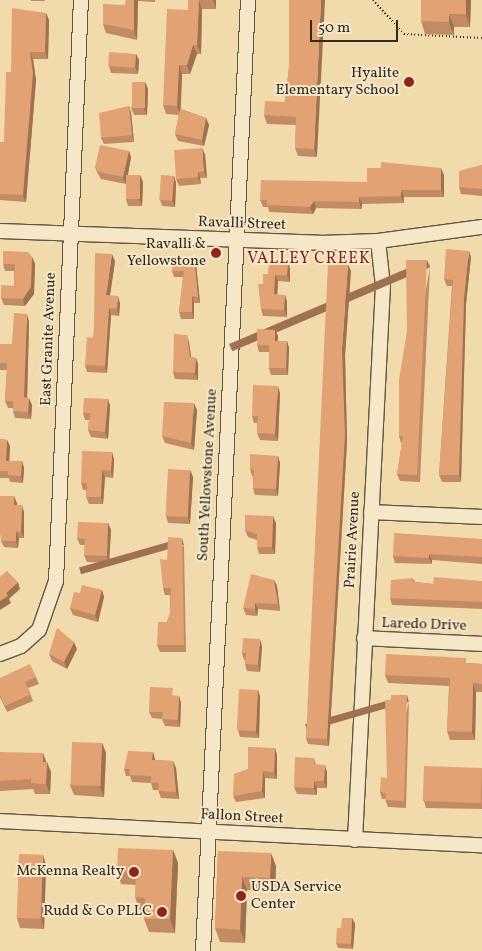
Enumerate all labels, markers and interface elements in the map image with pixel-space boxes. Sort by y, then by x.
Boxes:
scale bar [312,10,400,42]
text: 50 m [318,18,350,39]
place label: Hyalite Elementary School [275,64,399,99]
marker: Hyalite Elementary School [403,76,415,88]
street label: Ravalli Street [197,213,287,235]
place label: Ravalli & Yellowstone [127,235,206,270]
marker: Ravalli & Yellowstone [210,247,222,259]
district label: VALLEY CREEK [245,249,373,269]
street label: East Granite Avenue [38,272,60,406]
street label: South Yellowstone Avenue [194,388,222,562]
street label: Prairie Avenue [341,491,365,589]
street label: Laredo Drive [381,615,467,635]
street label: Fallon Street [200,806,284,828]
place label: McKenna Realty [16,863,124,881]
marker: McKenna Realty [128,866,140,878]
place label: USDA Service Center [251,878,342,913]
marker: USDA Service Center [235,890,247,902]
place label: Rudd & Co PLLC [43,903,152,921]
marker: Rudd & Co PLLC [156,906,168,918]

